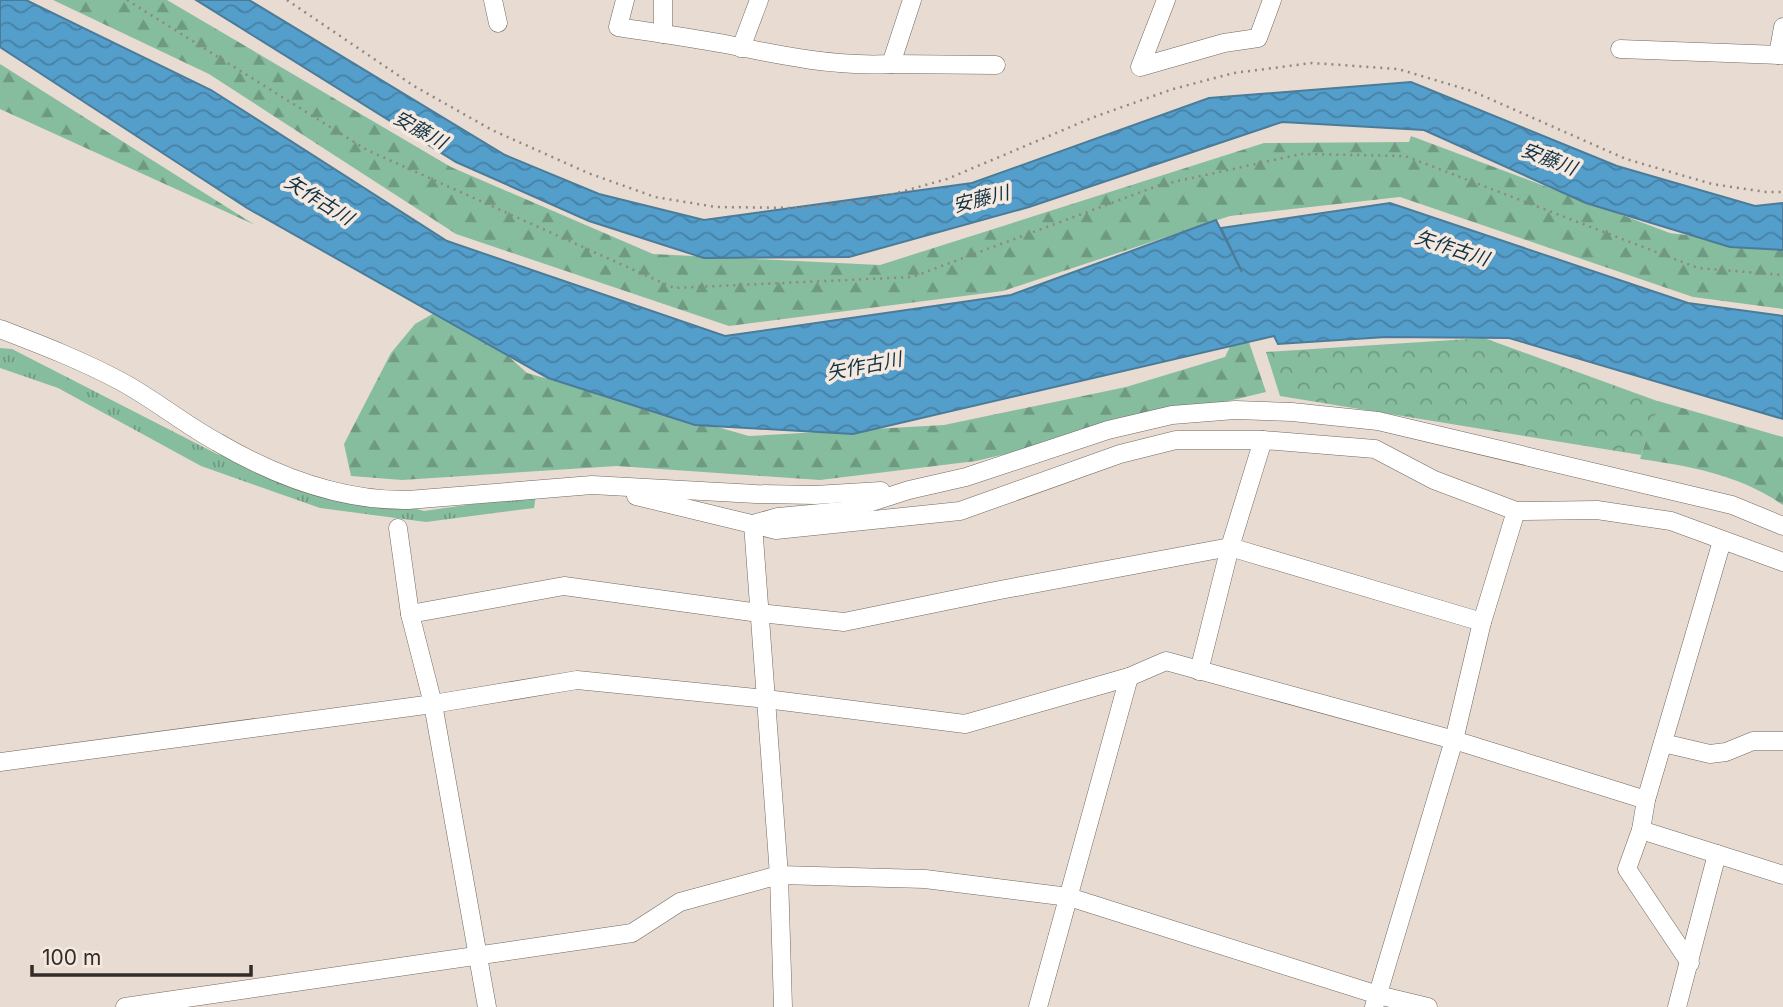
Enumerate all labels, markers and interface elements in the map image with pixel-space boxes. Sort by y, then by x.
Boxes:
water label: 安藤川 [389,106,452,155]
water label: 安藤川 [1518,138,1582,181]
water label: 矢作古川 [281,170,359,231]
water label: 安藤川 [951,180,1013,217]
water label: 矢作古川 [1412,225,1494,271]
water label: 矢作古川 [824,347,905,385]
scale bar [32,934,250,978]
text: 100 m [42,945,101,970]

